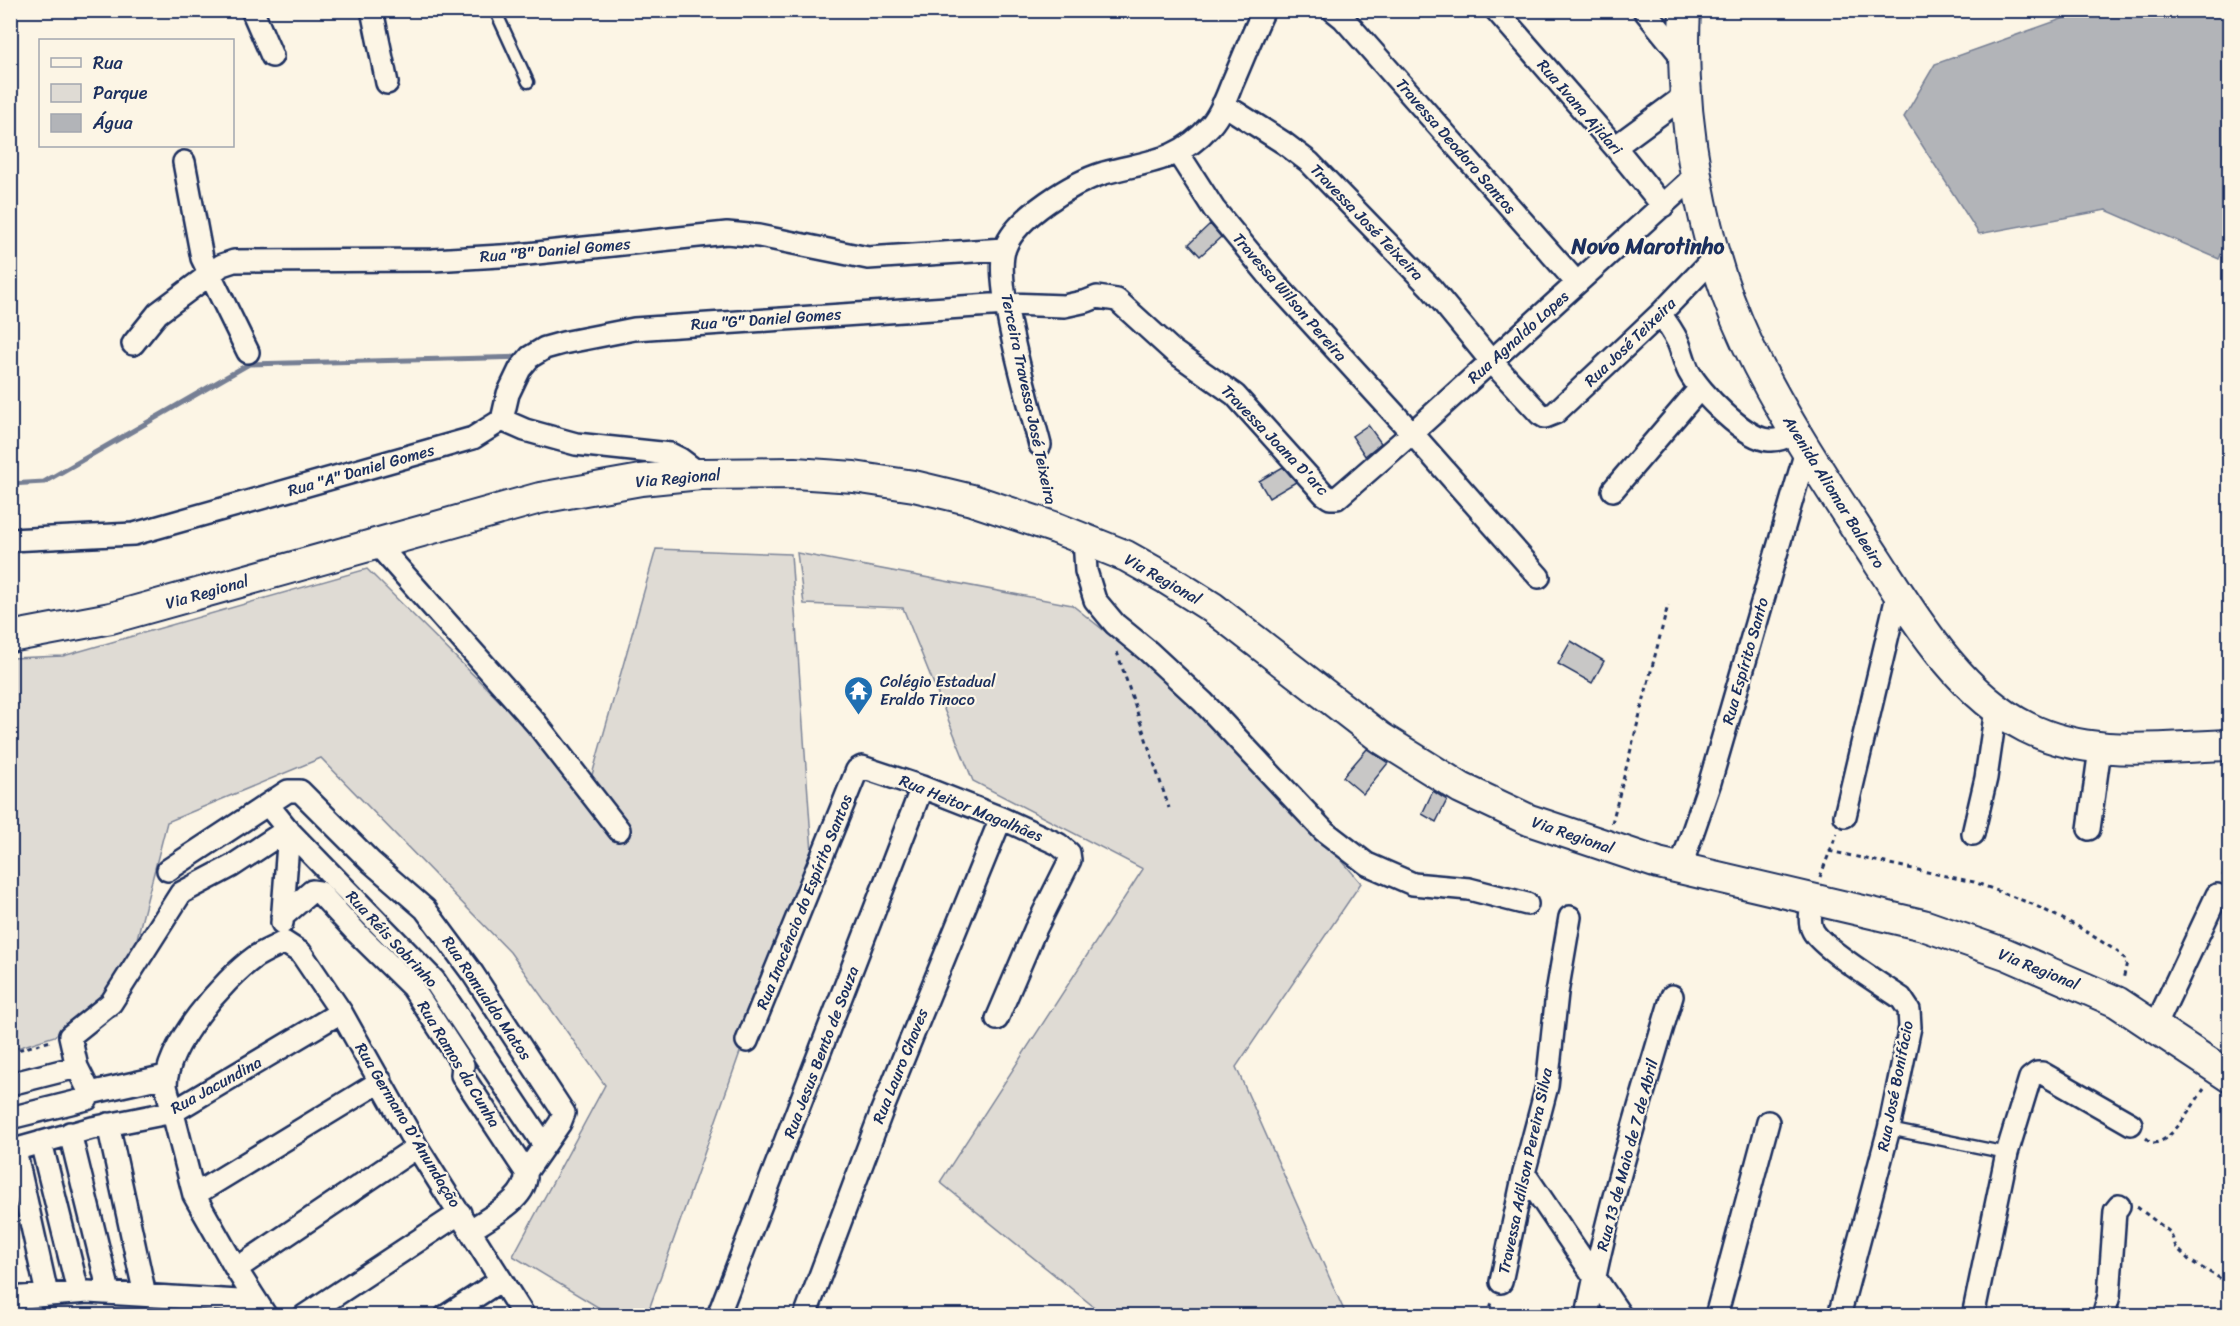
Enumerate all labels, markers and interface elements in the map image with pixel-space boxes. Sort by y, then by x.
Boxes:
legend [39,39,234,147]
text: Rua [93,47,124,79]
street label: Rua Ivana Ajidari [1530,52,1631,162]
street label: Travessa Deodoro Santos [1388,71,1524,221]
text: Parque [93,77,148,109]
text: Água [92,107,134,139]
street label: Travessa José Teixeira [1303,156,1431,288]
street label: Travessa Wilson Pereira [1225,226,1355,368]
district label: Novo Marotinho [1571,227,1725,266]
street label: Rua "B" Daniel Gomes [478,229,632,271]
street label: Rua Agnaldo Lopes [1460,283,1576,391]
street label: Rua José Teixeira [1577,289,1684,394]
street label: Terceira Travessa José Teixeira [992,291,1066,507]
street label: Rua "G" Daniel Gomes [690,299,843,339]
street label: Travessa Joana D'arc [1214,377,1336,503]
street label: Avenida Aliomar Baleeiro [1774,409,1893,574]
street label: Rua "A" Daniel Gomes [284,435,438,505]
street label: Via Regional [634,460,722,496]
street label: Via Regional [1119,545,1208,613]
street label: Via Regional [162,566,252,618]
street label: Rua Espírito Santo [1713,594,1777,728]
place label: Colégio Estadual Eraldo Tinoco [880,667,996,714]
temple icon: Colégio Estadual Eraldo Tinoco [843,674,875,716]
street label: Rua Heitor Magalhães [895,766,1048,850]
street label: Rua Inocêncio do Espírito Santos [748,790,861,1014]
street label: Via Regional [1528,807,1618,863]
street label: Rua Réis Sobrinho [339,883,445,995]
street label: Rua Romualdo Matos [434,930,540,1067]
street label: Via Regional [1994,940,2084,999]
street label: Rua Jesus Bento de Souza [775,962,867,1142]
street label: Rua Ramos da Cunha [409,995,509,1133]
street label: Rua Lauro Chaves [864,1003,937,1128]
street label: Rua José Bonifácio [1868,1018,1922,1154]
street label: Rua Germano D'Anundação [347,1037,469,1213]
street label: Rua Jacundina [165,1048,267,1122]
street label: Rua 13 de Maio de 7 de Abril [1587,1055,1667,1254]
street label: Travessa Adilson Pereira Silva [1489,1064,1561,1277]

